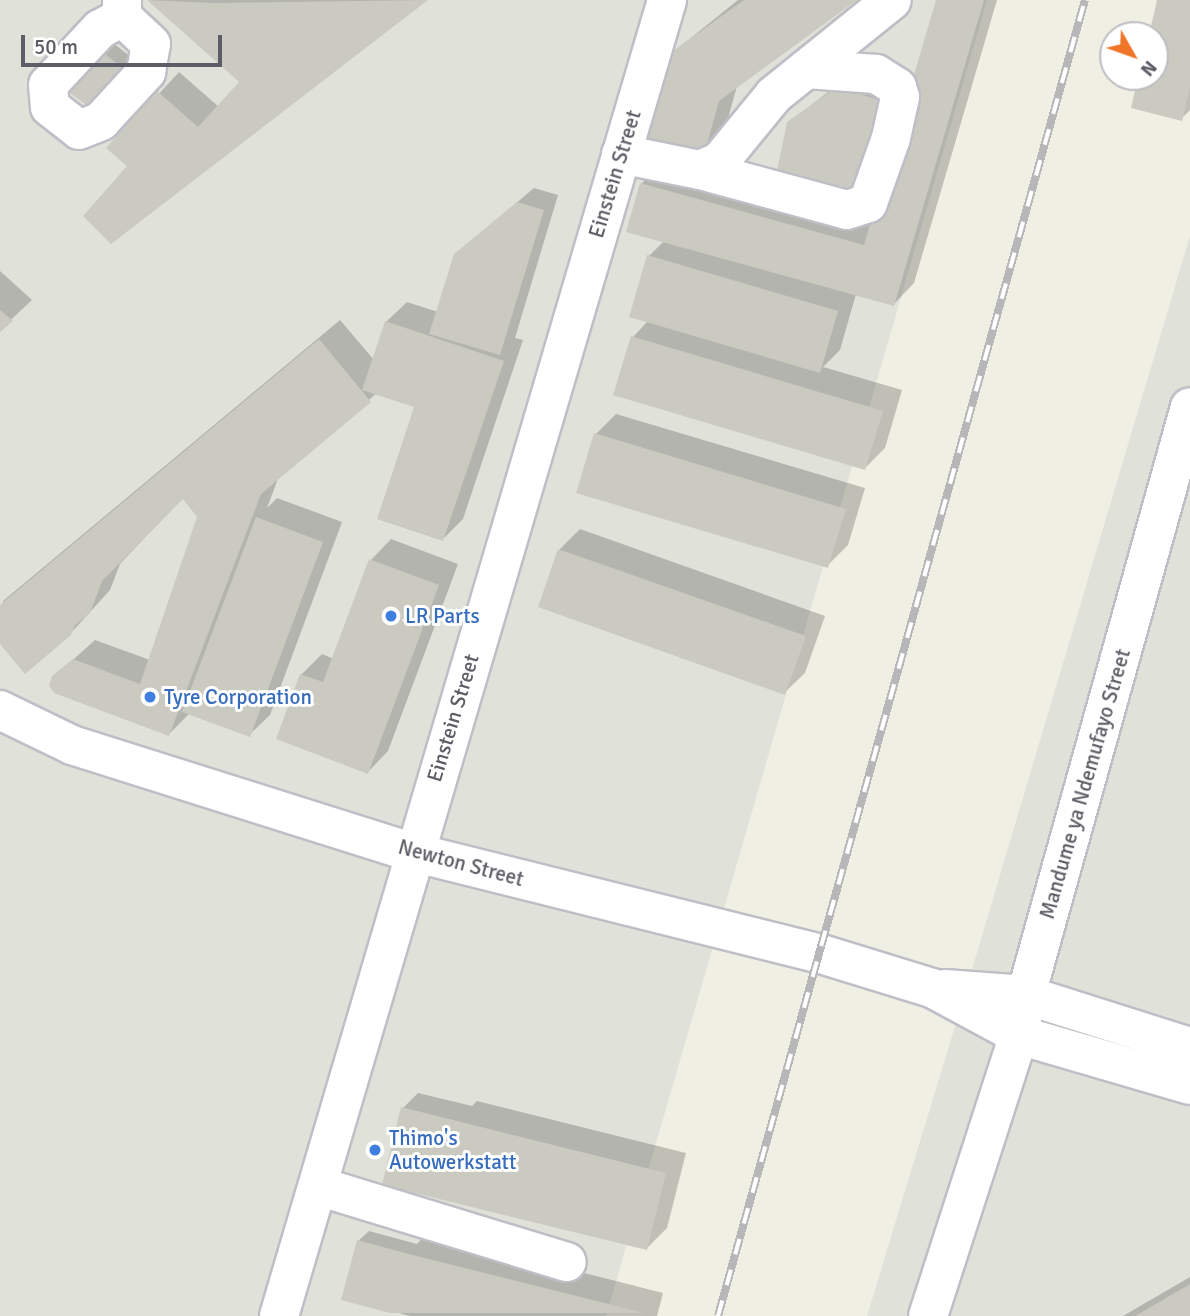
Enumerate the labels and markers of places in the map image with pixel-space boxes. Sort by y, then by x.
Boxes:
place label: LR Parts [405,603,480,629]
marker: LR Parts [383,608,399,624]
place label: Tyre Corporation [164,684,312,710]
marker: Tyre Corporation [142,689,158,705]
place label: Thimo's Autowerkstatt [389,1125,516,1175]
marker: Thimo's Autowerkstatt [367,1142,383,1158]

